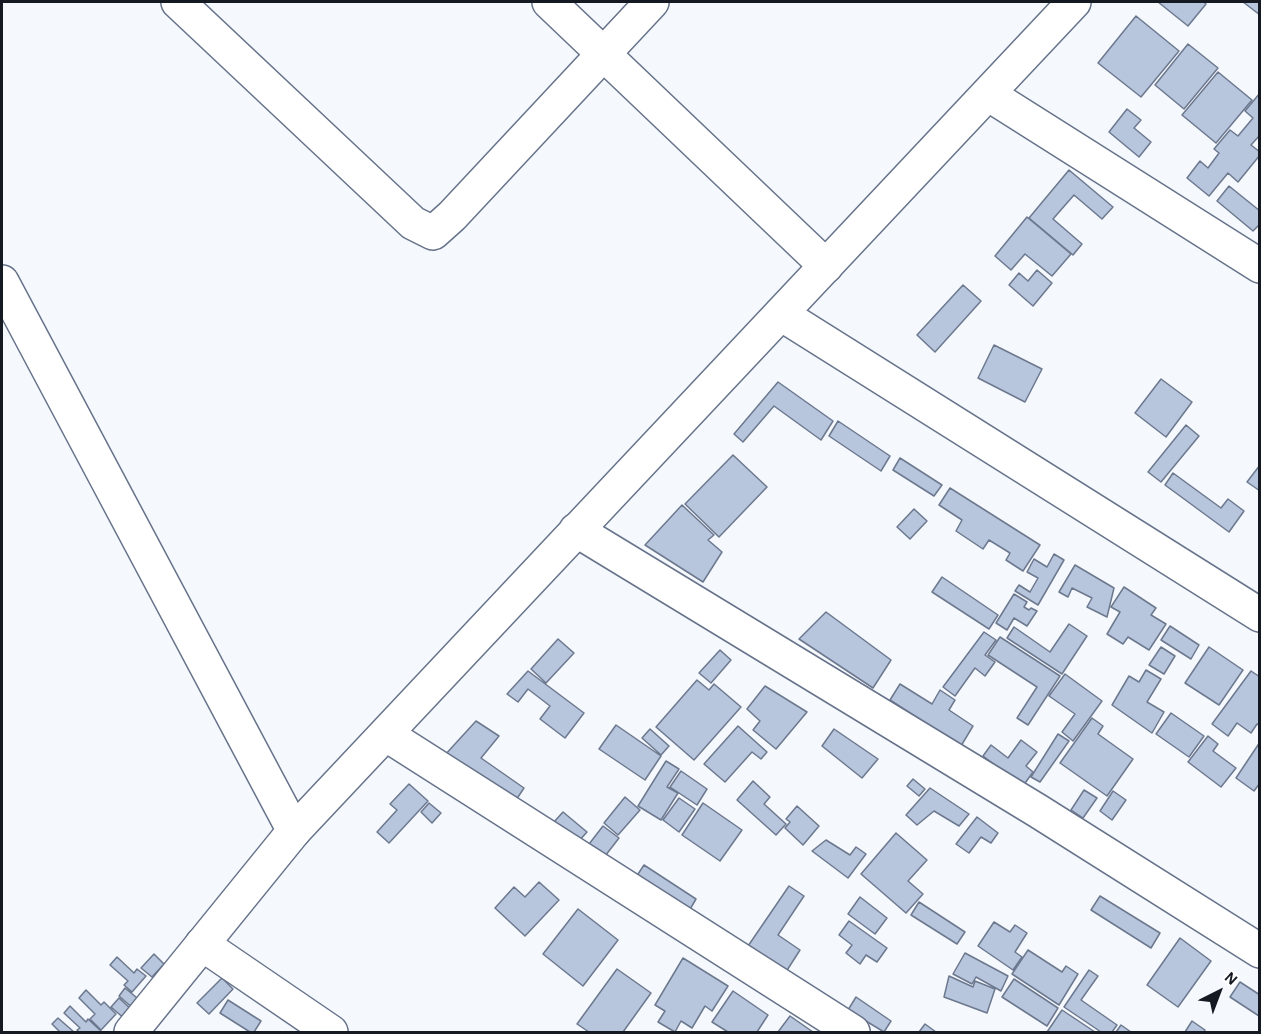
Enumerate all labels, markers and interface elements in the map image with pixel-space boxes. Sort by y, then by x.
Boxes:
north arrow [1189,962,1249,1022]
text: N [1222,969,1241,988]

